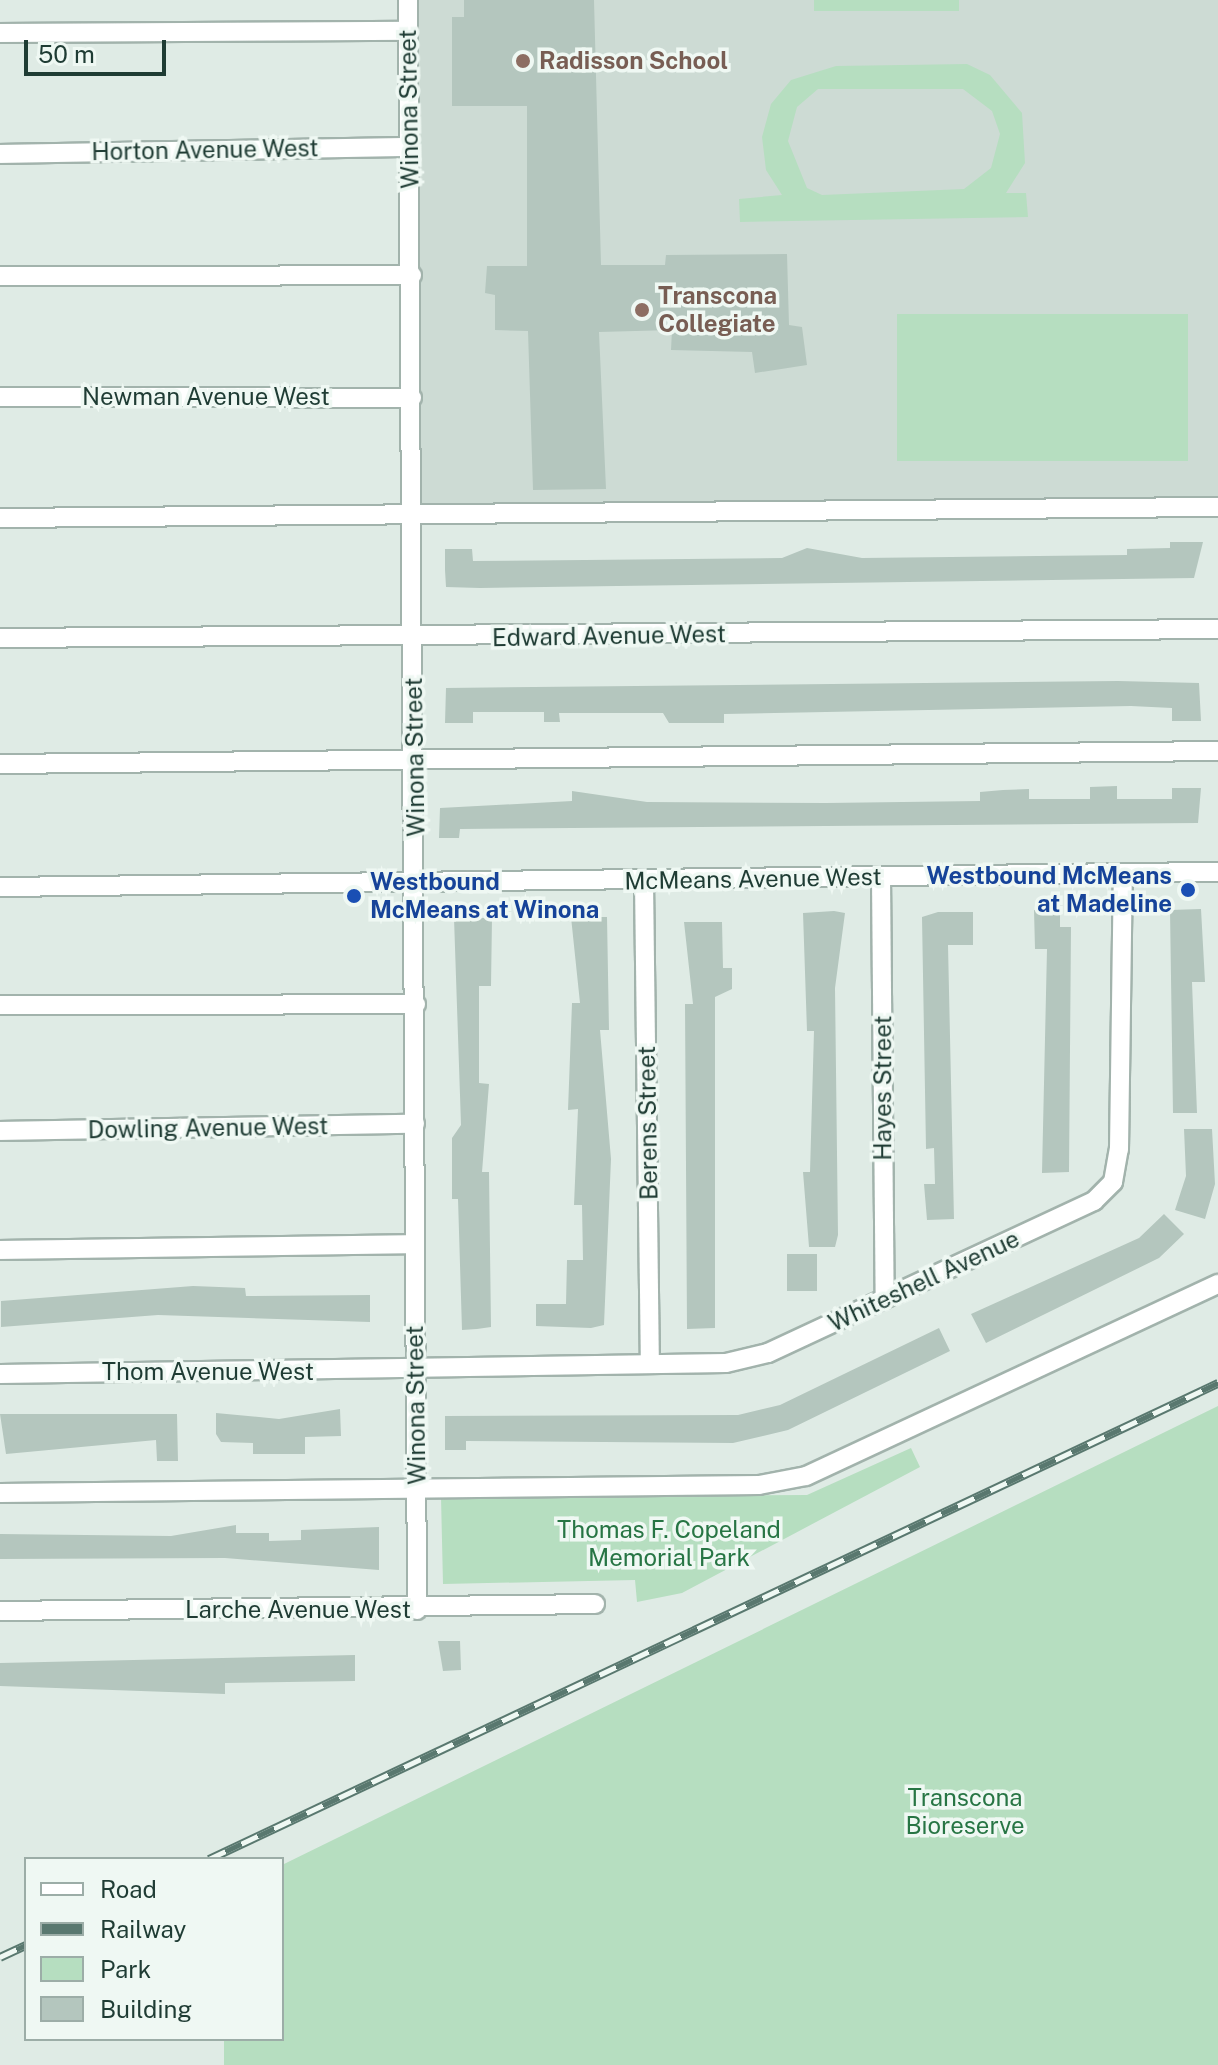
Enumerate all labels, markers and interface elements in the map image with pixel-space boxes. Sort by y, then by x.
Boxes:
scale bar [28,24,170,74]
street label: Winona Street [393,29,425,189]
text: 50 m [38,40,95,68]
place label: Radisson School [539,47,728,75]
marker: Radisson School [514,52,532,70]
street label: Horton Avenue West [91,134,319,166]
place label: Transcona Collegiate [658,282,777,338]
marker: Transcona Collegiate [633,301,651,319]
street label: Newman Avenue West [82,383,330,411]
street label: Edward Avenue West [491,620,727,652]
street label: Winona Street [399,677,431,837]
street label: McMeans Avenue West [624,862,882,896]
place label: Westbound McMeans at Madeline [926,862,1172,918]
place label: Westbound McMeans at Winona [370,868,600,924]
marker: Westbound McMeans at Madeline [1179,881,1197,899]
marker: Westbound McMeans at Winona [345,887,363,905]
street label: Hayes Street [869,1015,897,1161]
street label: Berens Street [632,1046,664,1200]
street label: Dowling Avenue West [87,1111,329,1145]
street label: Whiteshell Avenue [824,1224,1024,1338]
street label: Winona Street [400,1325,432,1485]
street label: Thom Avenue West [101,1358,315,1386]
park label: Thomas F. Copeland Memorial Park [557,1516,781,1572]
street label: Larche Avenue West [185,1596,411,1624]
park label: Transcona Bioreserve [905,1784,1025,1840]
legend [24,1857,284,2041]
text: Road [100,1875,157,1903]
text: Railway [100,1915,186,1943]
text: Park [100,1955,151,1983]
text: Building [100,1995,192,2023]

